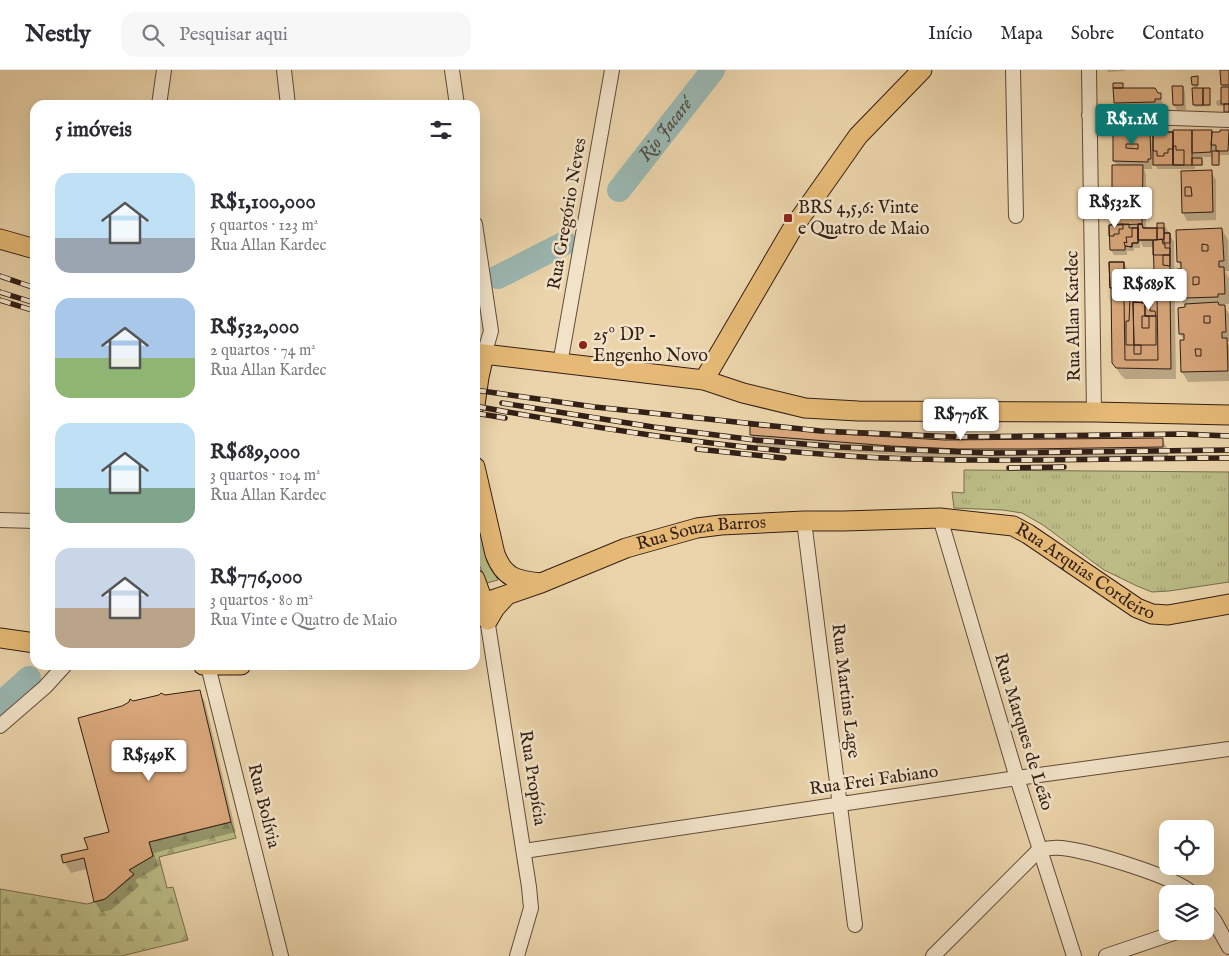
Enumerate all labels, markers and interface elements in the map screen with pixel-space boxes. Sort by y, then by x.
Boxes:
search box [121,12,471,57]
text: Nestly [25,19,91,50]
icon: search [139,21,167,49]
text: Pesquisar aqui [179,23,288,47]
text: Início [928,23,973,46]
text: Mapa [1001,23,1043,46]
text: Sobre [1071,23,1114,46]
text: Contato [1142,23,1204,46]
water label: Rio Jacaré [633,91,701,167]
pin: R$1.1M [1091,104,1173,146]
text: R$1.1M [1106,110,1158,130]
icon: filters [427,116,455,144]
text: 5 imóveis [55,117,132,144]
street label: Rua Gregório Neves [543,136,593,292]
pin: R$532K [1074,186,1156,229]
text: R$1,100,000 [210,189,316,216]
icon: home [95,193,155,253]
text: R$532K [1089,193,1141,213]
place label: BRS 4,5,6: Vinte e Quatro de Maio [798,197,930,241]
marker: BRS 4,5,6: Vinte e Quatro de Maio [782,212,794,224]
text: 5 quartos · 123 m² [210,216,318,236]
text: Rua Allan Kardec [210,236,326,256]
street label: Rua Allan Kardec [1061,250,1087,382]
pin: R$689K [1108,268,1190,311]
text: R$689K [1123,275,1175,295]
text: R$532,000 [210,314,299,341]
icon: home [95,318,155,378]
place label: 25º DP - Engenho Novo [593,324,708,368]
marker: 25º DP - Engenho Novo [577,339,589,351]
text: 2 quartos · 74 m² [210,341,316,361]
text: Rua Allan Kardec [210,361,326,381]
pin: R$776K [920,398,1002,441]
text: R$776K [934,405,988,425]
text: R$689,000 [210,439,300,466]
icon: home [95,443,155,503]
text: 3 quartos · 104 m² [210,466,321,486]
text: Rua Allan Kardec [210,486,326,506]
street label: Rua Souza Barros [634,511,767,556]
street label: Rua Arquias Cordeiro [1011,518,1159,626]
text: R$776,000 [210,564,303,591]
icon: home [95,568,155,628]
text: 3 quartos · 80 m² [210,591,313,611]
text: Rua Vinte e Quatro de Maio [210,611,397,631]
street label: Rua Martins Lage [825,622,865,760]
street label: Rua Marques de Leão [988,651,1058,814]
street label: Rua Propícia [513,729,551,827]
pin: R$549K [108,740,190,782]
text: R$549K [122,746,176,766]
street label: Rua Bolívia [241,761,285,851]
street label: Rua Frei Fabiano [808,761,940,801]
map controls [1159,820,1214,940]
button: locate [1159,820,1214,875]
button: layers [1159,885,1214,940]

